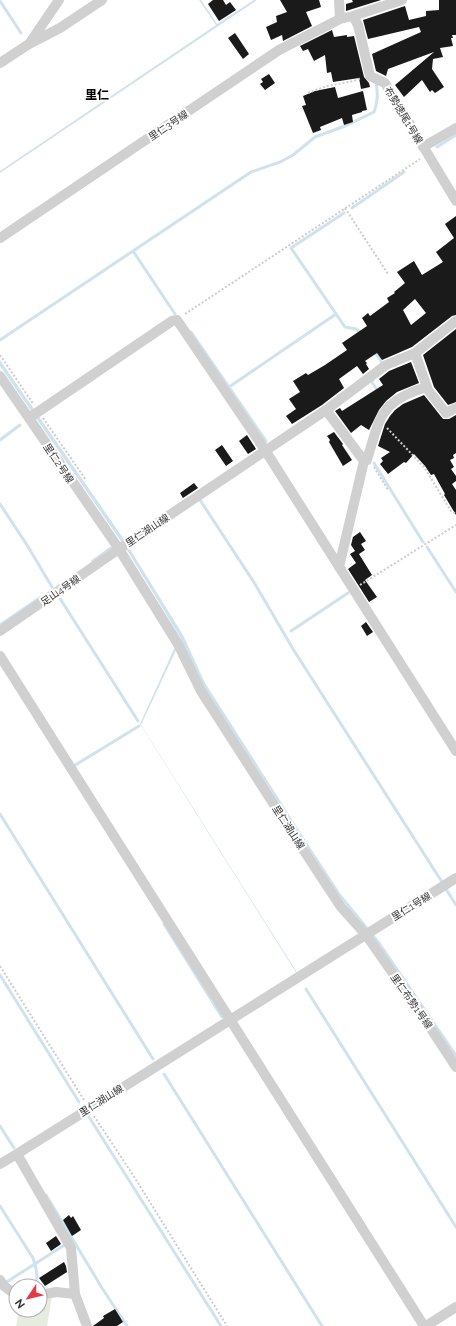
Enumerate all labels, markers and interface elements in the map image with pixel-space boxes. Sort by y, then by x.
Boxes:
street label: 布勢徳尾1号線 [382,85,425,146]
district label: 里仁 [85,88,109,102]
street label: 里仁3号線 [146,108,190,143]
street label: 里仁2号線 [41,441,76,485]
street label: 里仁湖山線 [123,512,171,549]
street label: 足山4号線 [39,573,82,608]
street label: 里仁湖山線 [270,803,307,851]
street label: 里仁1号線 [390,890,433,923]
street label: 里仁布勢1号線 [389,972,435,1031]
street label: 里仁湖山線 [77,1083,125,1118]
north arrow [8,1278,48,1318]
text: N [12,1296,28,1311]

